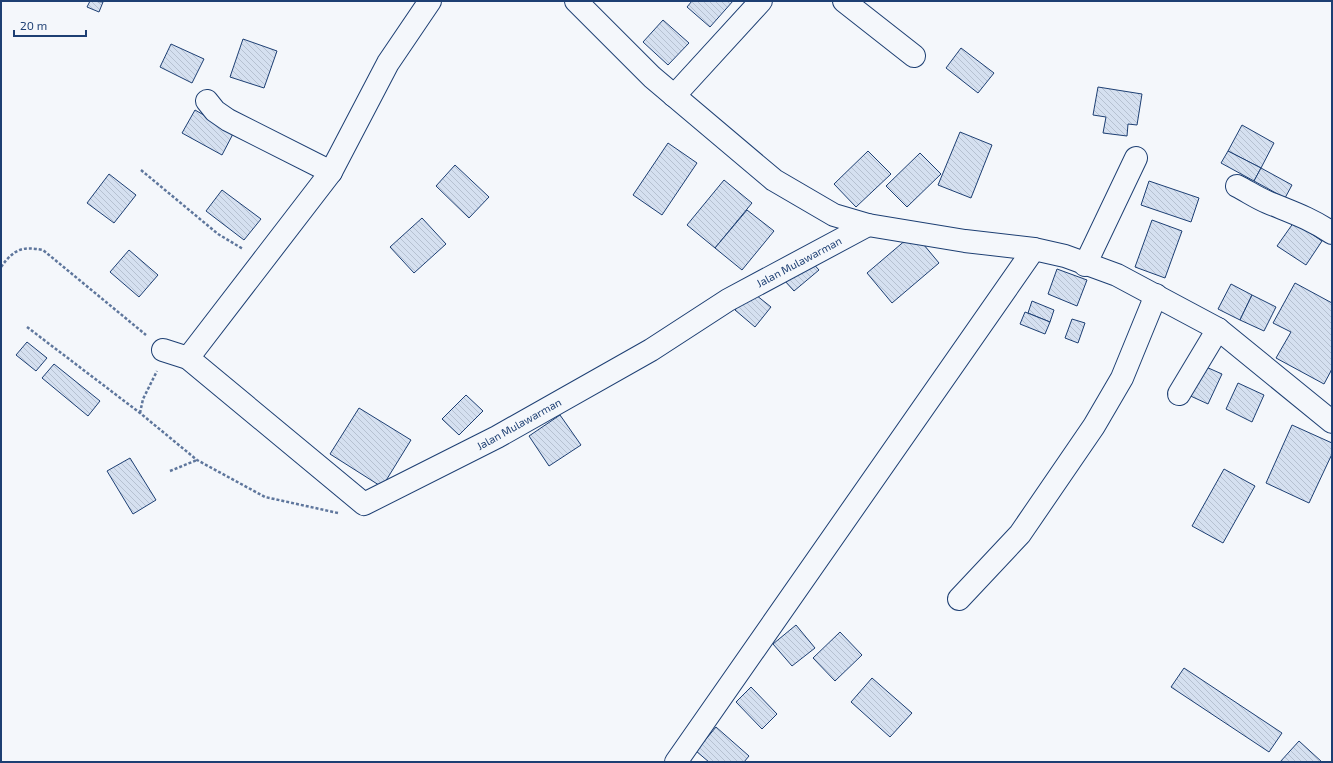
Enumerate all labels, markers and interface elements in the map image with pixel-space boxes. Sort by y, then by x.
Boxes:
scale bar [14,12,86,38]
text: 20 m [20,18,47,32]
street label: Jalan Mulawarman [754,234,844,290]
street label: Jalan Mulawarman [474,395,563,452]

